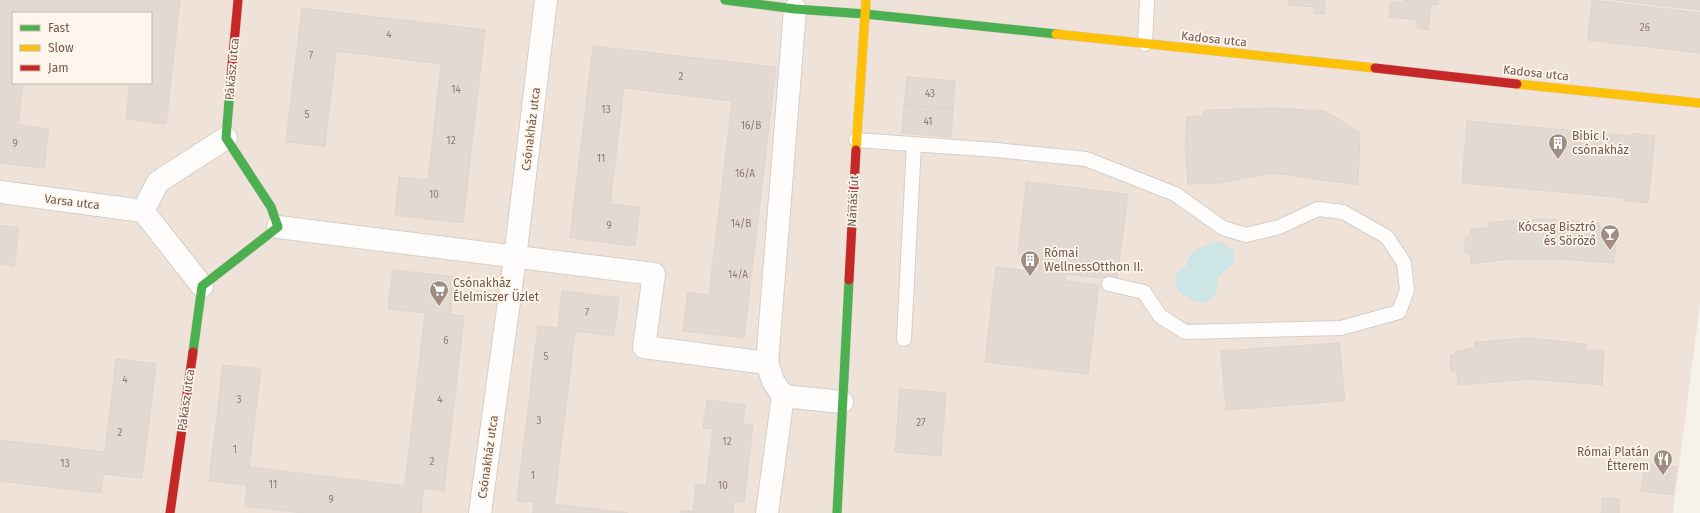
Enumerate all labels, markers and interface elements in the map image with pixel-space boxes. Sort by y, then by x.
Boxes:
legend [12,12,152,84]
text: Fast [48,21,70,35]
house number: 26 [1640,22,1650,34]
house number: 4 [386,29,392,41]
street label: Kadosa utca [1180,29,1248,49]
street label: Pákász utca [222,37,242,101]
text: Slow [48,41,74,55]
house number: 7 [309,50,314,62]
text: Jam [48,61,68,75]
street label: Kadosa utca [1502,63,1570,83]
house number: 2 [679,71,684,83]
house number: 14 [451,84,462,96]
street label: Csónakház utca [519,86,543,172]
house number: 43 [925,88,935,100]
house number: 13 [601,104,611,116]
house number: 5 [304,109,310,121]
house number: 41 [923,116,933,128]
house number: 16/B [741,120,761,132]
place label: Bibic I. csónakház [1572,129,1629,157]
building icon: Bibic I. csónakház [1547,132,1569,160]
house number: 12 [446,135,456,147]
house number: 9 [12,138,18,150]
house number: 11 [597,153,605,165]
house number: 16/A [735,168,755,180]
street label: Nánási út [845,174,861,227]
house number: 10 [429,189,439,201]
street label: Varsa utca [44,192,100,212]
house number: 14/B [731,218,751,230]
house number: 9 [606,220,612,232]
place label: Kócsag Bisztró és Söröző [1518,220,1596,248]
bar icon: Kócsag Bisztró és Söröző [1599,223,1621,251]
place label: Római WellnessOtthon II. [1044,246,1143,274]
building icon: Római WellnessOtthon II. [1019,249,1041,277]
house number: 14/A [728,269,748,281]
place label: Csónakház Élelmiszer Üzlet [453,276,540,304]
supermarket icon: Csónakház Élelmiszer Üzlet [428,279,450,307]
house number: 7 [585,307,590,319]
house number: 6 [443,335,449,347]
house number: 5 [543,351,549,363]
street label: Pákász utca [175,368,197,432]
house number: 4 [122,374,128,386]
house number: 3 [237,394,242,406]
house number: 4 [437,394,443,406]
street label: Csónakház utca [475,414,501,500]
house number: 3 [537,415,542,427]
house number: 27 [916,417,926,429]
house number: 2 [118,427,123,439]
house number: 12 [722,436,732,448]
house number: 1 [233,444,237,456]
place label: Római Platán Étterem [1577,445,1649,473]
restaurant icon: Római Platán Étterem [1652,448,1674,476]
house number: 2 [430,456,435,468]
house number: 13 [60,458,70,470]
house number: 1 [531,470,535,482]
house number: 11 [269,479,277,491]
house number: 10 [718,480,728,492]
house number: 9 [328,494,334,506]

